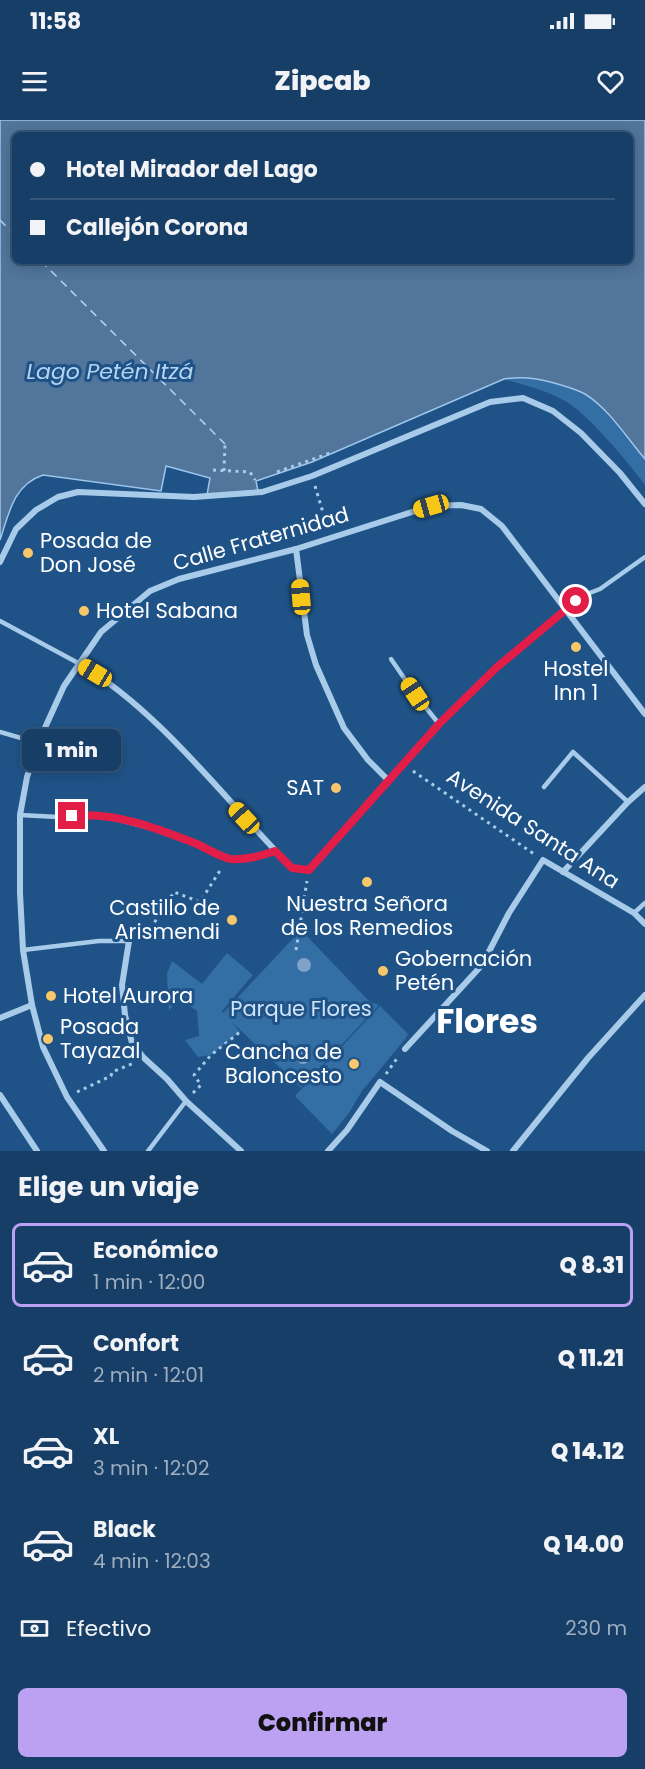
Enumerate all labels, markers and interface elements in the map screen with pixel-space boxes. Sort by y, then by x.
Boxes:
text: 11:58 [30,6,81,37]
text: Zipcab [274,62,371,99]
icon: menu [18,65,51,98]
icon: heart [594,65,627,98]
text: Hotel Mirador del Lago [66,154,318,185]
text: Callejón Corona [66,212,248,243]
water label: Lago Petén Itzá [27,356,194,387]
car [411,492,451,520]
street label: Calle Fraternidad [170,500,352,577]
place label: Posada de Don José [40,526,152,579]
marker: Posada de Don José [21,546,35,560]
car [290,578,312,616]
route start [562,587,589,614]
place label: Hotel Sabana [96,596,238,625]
marker: Hotel Sabana [77,604,91,618]
marker: Hostel Inn 1 [569,640,583,654]
place label: Hostel Inn 1 [544,654,608,707]
car [75,656,115,690]
car [397,674,433,714]
callout: 1 min [22,729,122,771]
text: 1 min [45,736,98,764]
street label: Avenida Santa Ana [441,762,625,895]
place label: SAT [286,773,324,802]
marker: SAT [329,781,343,795]
car [225,799,263,837]
route end [58,802,85,829]
marker: Nuestra Señora de los Remedios [360,875,374,889]
place label: Nuestra Señora de los Remedios [281,889,453,942]
place label: Castillo de Arismendi [109,893,220,946]
marker: Castillo de Arismendi [225,913,239,927]
place label: Gobernación Petén [395,944,532,997]
marker: Gobernación Petén [376,964,390,978]
place label: Hotel Aurora [63,981,193,1010]
marker: Hotel Aurora [44,989,58,1003]
park label: Parque Flores [230,994,372,1023]
district label: Flores [436,998,538,1045]
place label: Posada Tayazal [60,1012,141,1065]
marker: Posada Tayazal [41,1032,55,1046]
place label: Cancha de Baloncesto [225,1037,342,1090]
marker: Cancha de Baloncesto [347,1057,361,1071]
text: Elige un viaje [18,1168,199,1205]
text: Económico [93,1235,218,1266]
icon: car [21,1238,75,1292]
text: Q 8.31 [560,1250,624,1281]
text: 1 min · 12:00 [93,1268,205,1296]
text: Confort [93,1328,179,1359]
icon: car [21,1331,75,1385]
text: Q 11.21 [558,1343,624,1374]
text: 2 min · 12:01 [93,1361,204,1389]
text: XL [93,1421,119,1452]
icon: car [21,1424,75,1478]
text: Q 14.12 [551,1436,624,1467]
text: 3 min · 12:02 [93,1454,210,1482]
text: Black [93,1514,156,1545]
icon: car [21,1517,75,1571]
text: Q 14.00 [543,1529,624,1560]
text: 4 min · 12:03 [93,1547,211,1575]
icon: cash [18,1612,51,1645]
text: Efectivo [66,1613,151,1644]
text: 230 m [565,1614,627,1642]
button: Confirmar [18,1688,627,1757]

